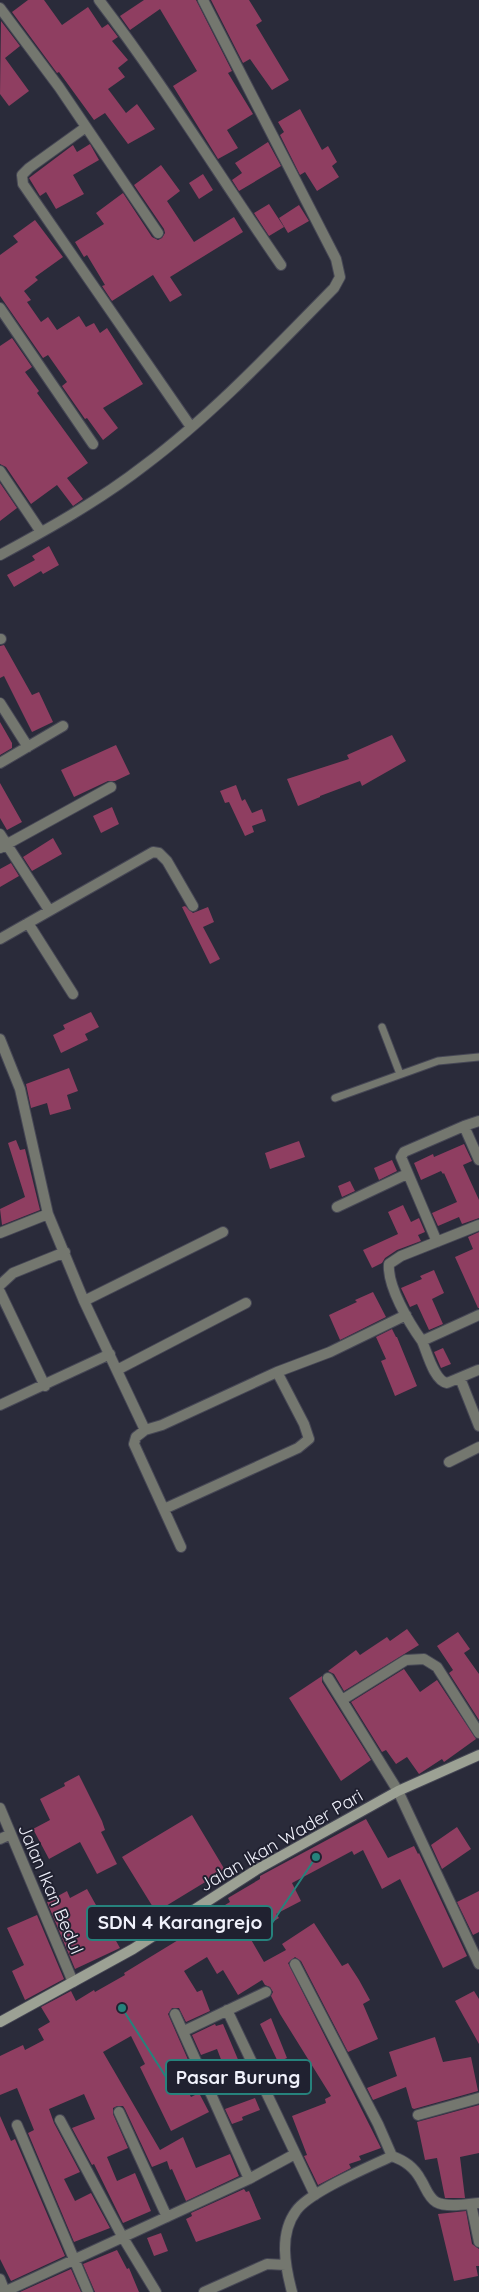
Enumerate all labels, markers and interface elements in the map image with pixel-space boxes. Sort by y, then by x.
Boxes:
street label: Jalan Ikan Wader Pari [195,1784,367,1896]
street label: Jalan Ikan Bedul [13,1820,89,1958]
callout: SDN 4 Karangrejo [87,1906,272,1940]
text: SDN 4 Karangrejo [98,1910,262,1934]
callout: Pasar Burung [166,2060,311,2094]
text: Pasar Burung [176,2065,300,2089]

